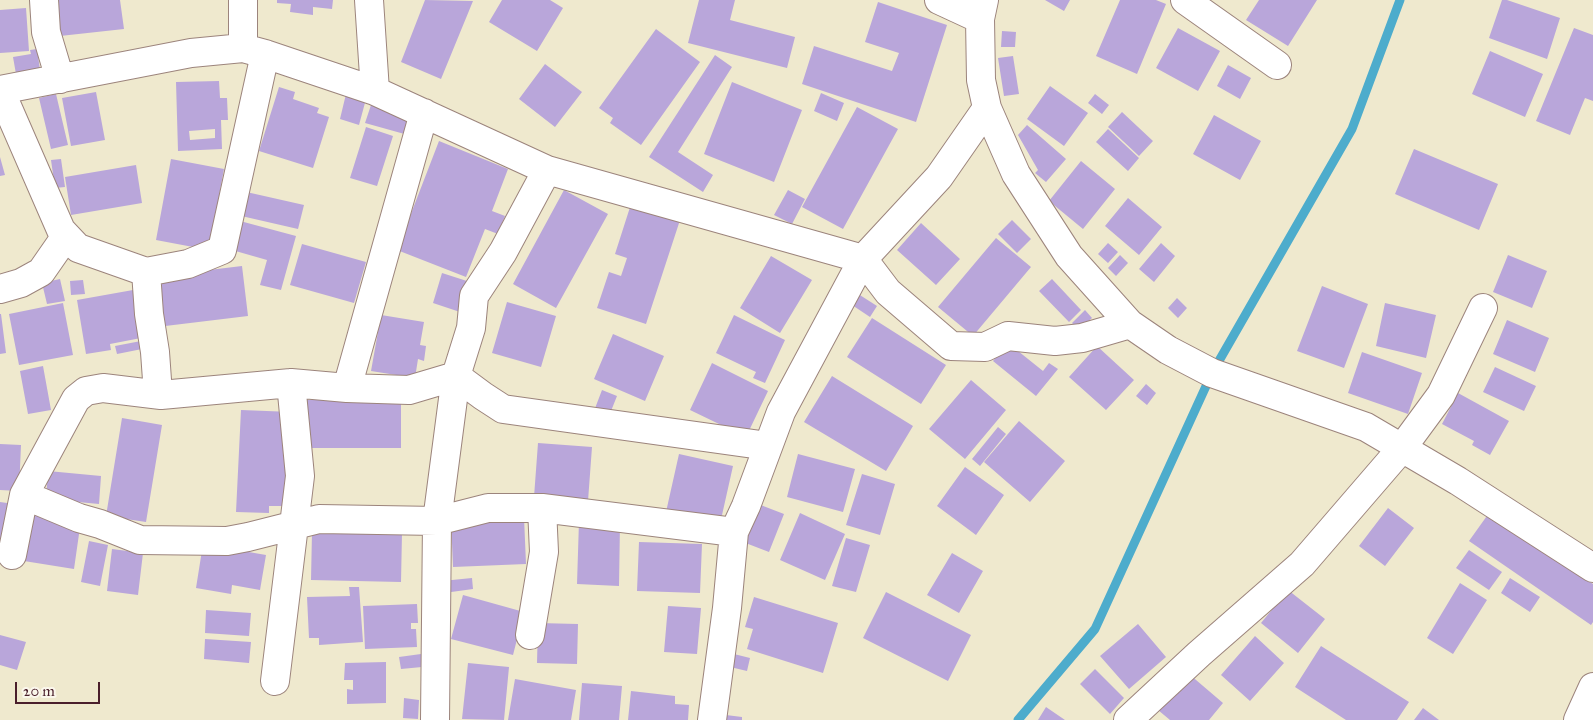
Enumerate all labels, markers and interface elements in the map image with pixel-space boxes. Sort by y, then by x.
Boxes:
scale bar [18,672,102,704]
text: 20 m [23,682,55,700]

